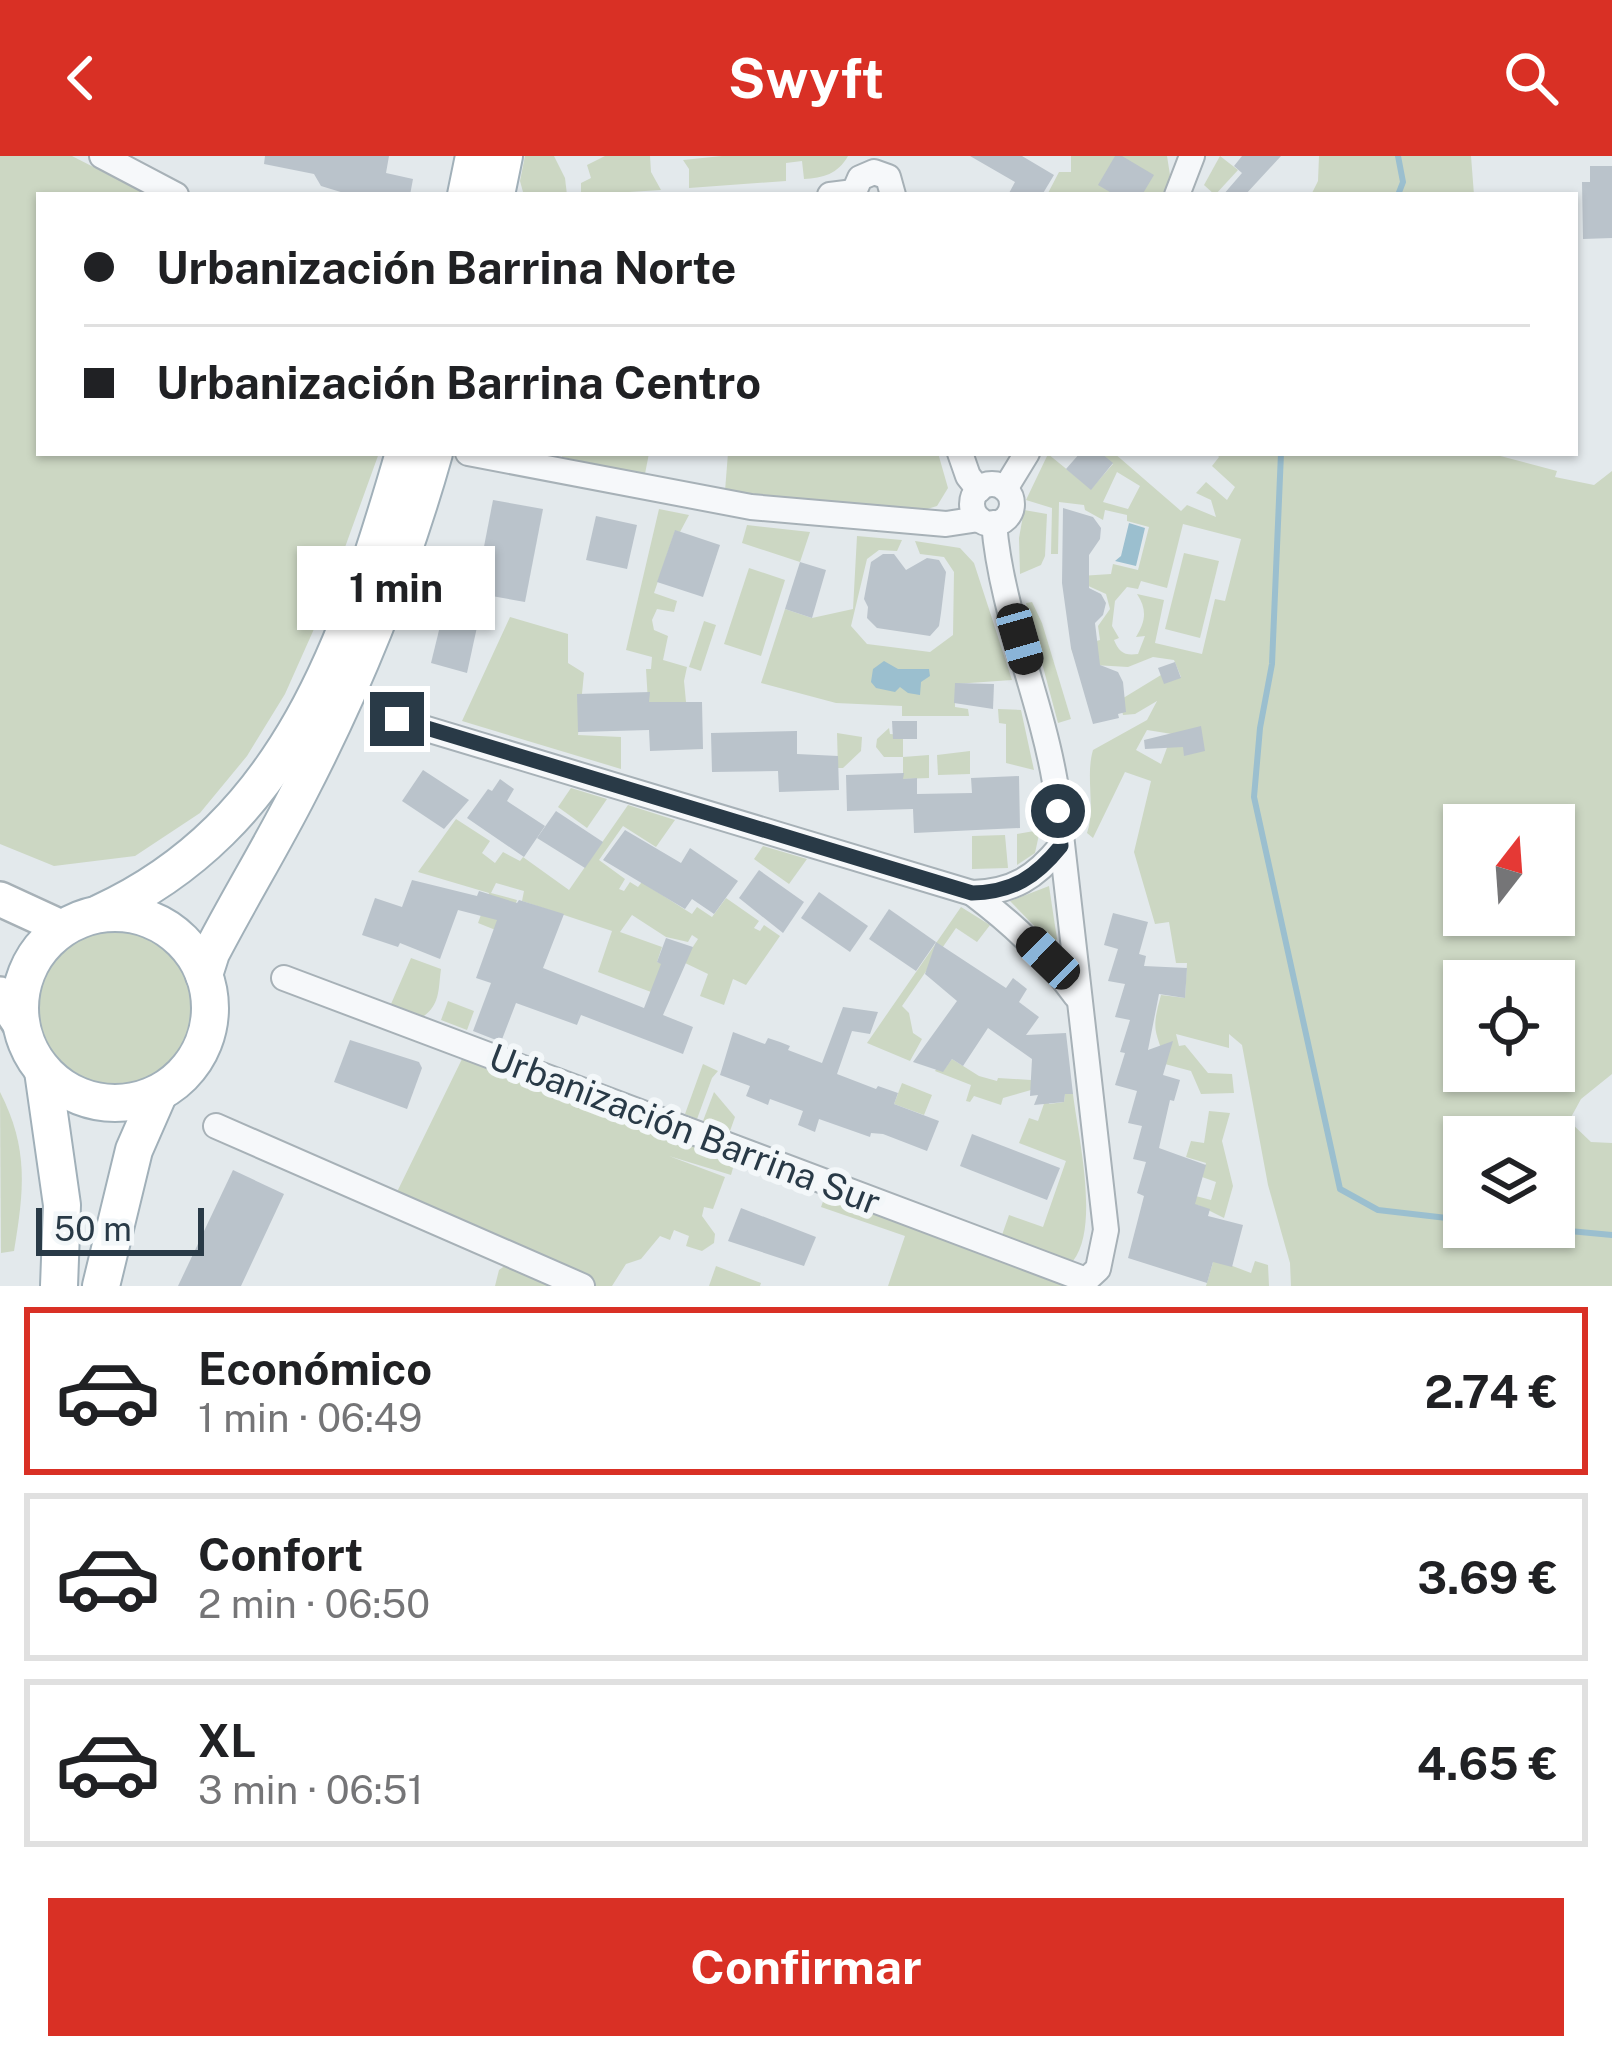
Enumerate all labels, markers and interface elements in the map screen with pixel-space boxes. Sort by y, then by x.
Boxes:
icon: back [48,45,114,111]
icon: search [1498,45,1564,111]
text: Swyft [728,47,884,110]
text: Urbanización Barrina Norte [156,241,737,294]
text: Urbanización Barrina Centro [156,356,761,409]
callout: 1 min [298,545,496,629]
text: 1 min [349,565,443,611]
car [993,599,1047,679]
route end [370,692,424,746]
route start [1031,784,1085,838]
north arrow [1443,804,1575,936]
map controls [1443,804,1575,1248]
car [1010,920,1086,996]
button: locate [1443,960,1575,1092]
street label: Urbanización Barrina Sur [483,1035,887,1223]
button: layers [1443,1116,1575,1248]
scale bar [36,1202,204,1255]
text: 50 m [54,1210,132,1248]
icon: car [54,1337,162,1445]
text: Económico [198,1342,432,1395]
text: 2.74 € [1424,1365,1558,1418]
text: 1 min · 06:49 [198,1395,422,1441]
icon: car [54,1523,162,1631]
text: Confort [198,1528,363,1581]
text: 3.69 € [1417,1551,1558,1604]
text: 2 min · 06:50 [198,1581,430,1627]
icon: car [54,1709,162,1817]
text: XL [198,1714,256,1767]
text: 4.65 € [1417,1737,1558,1790]
text: 3 min · 06:51 [198,1767,423,1813]
button: Confirmar [48,1898,1564,2036]

